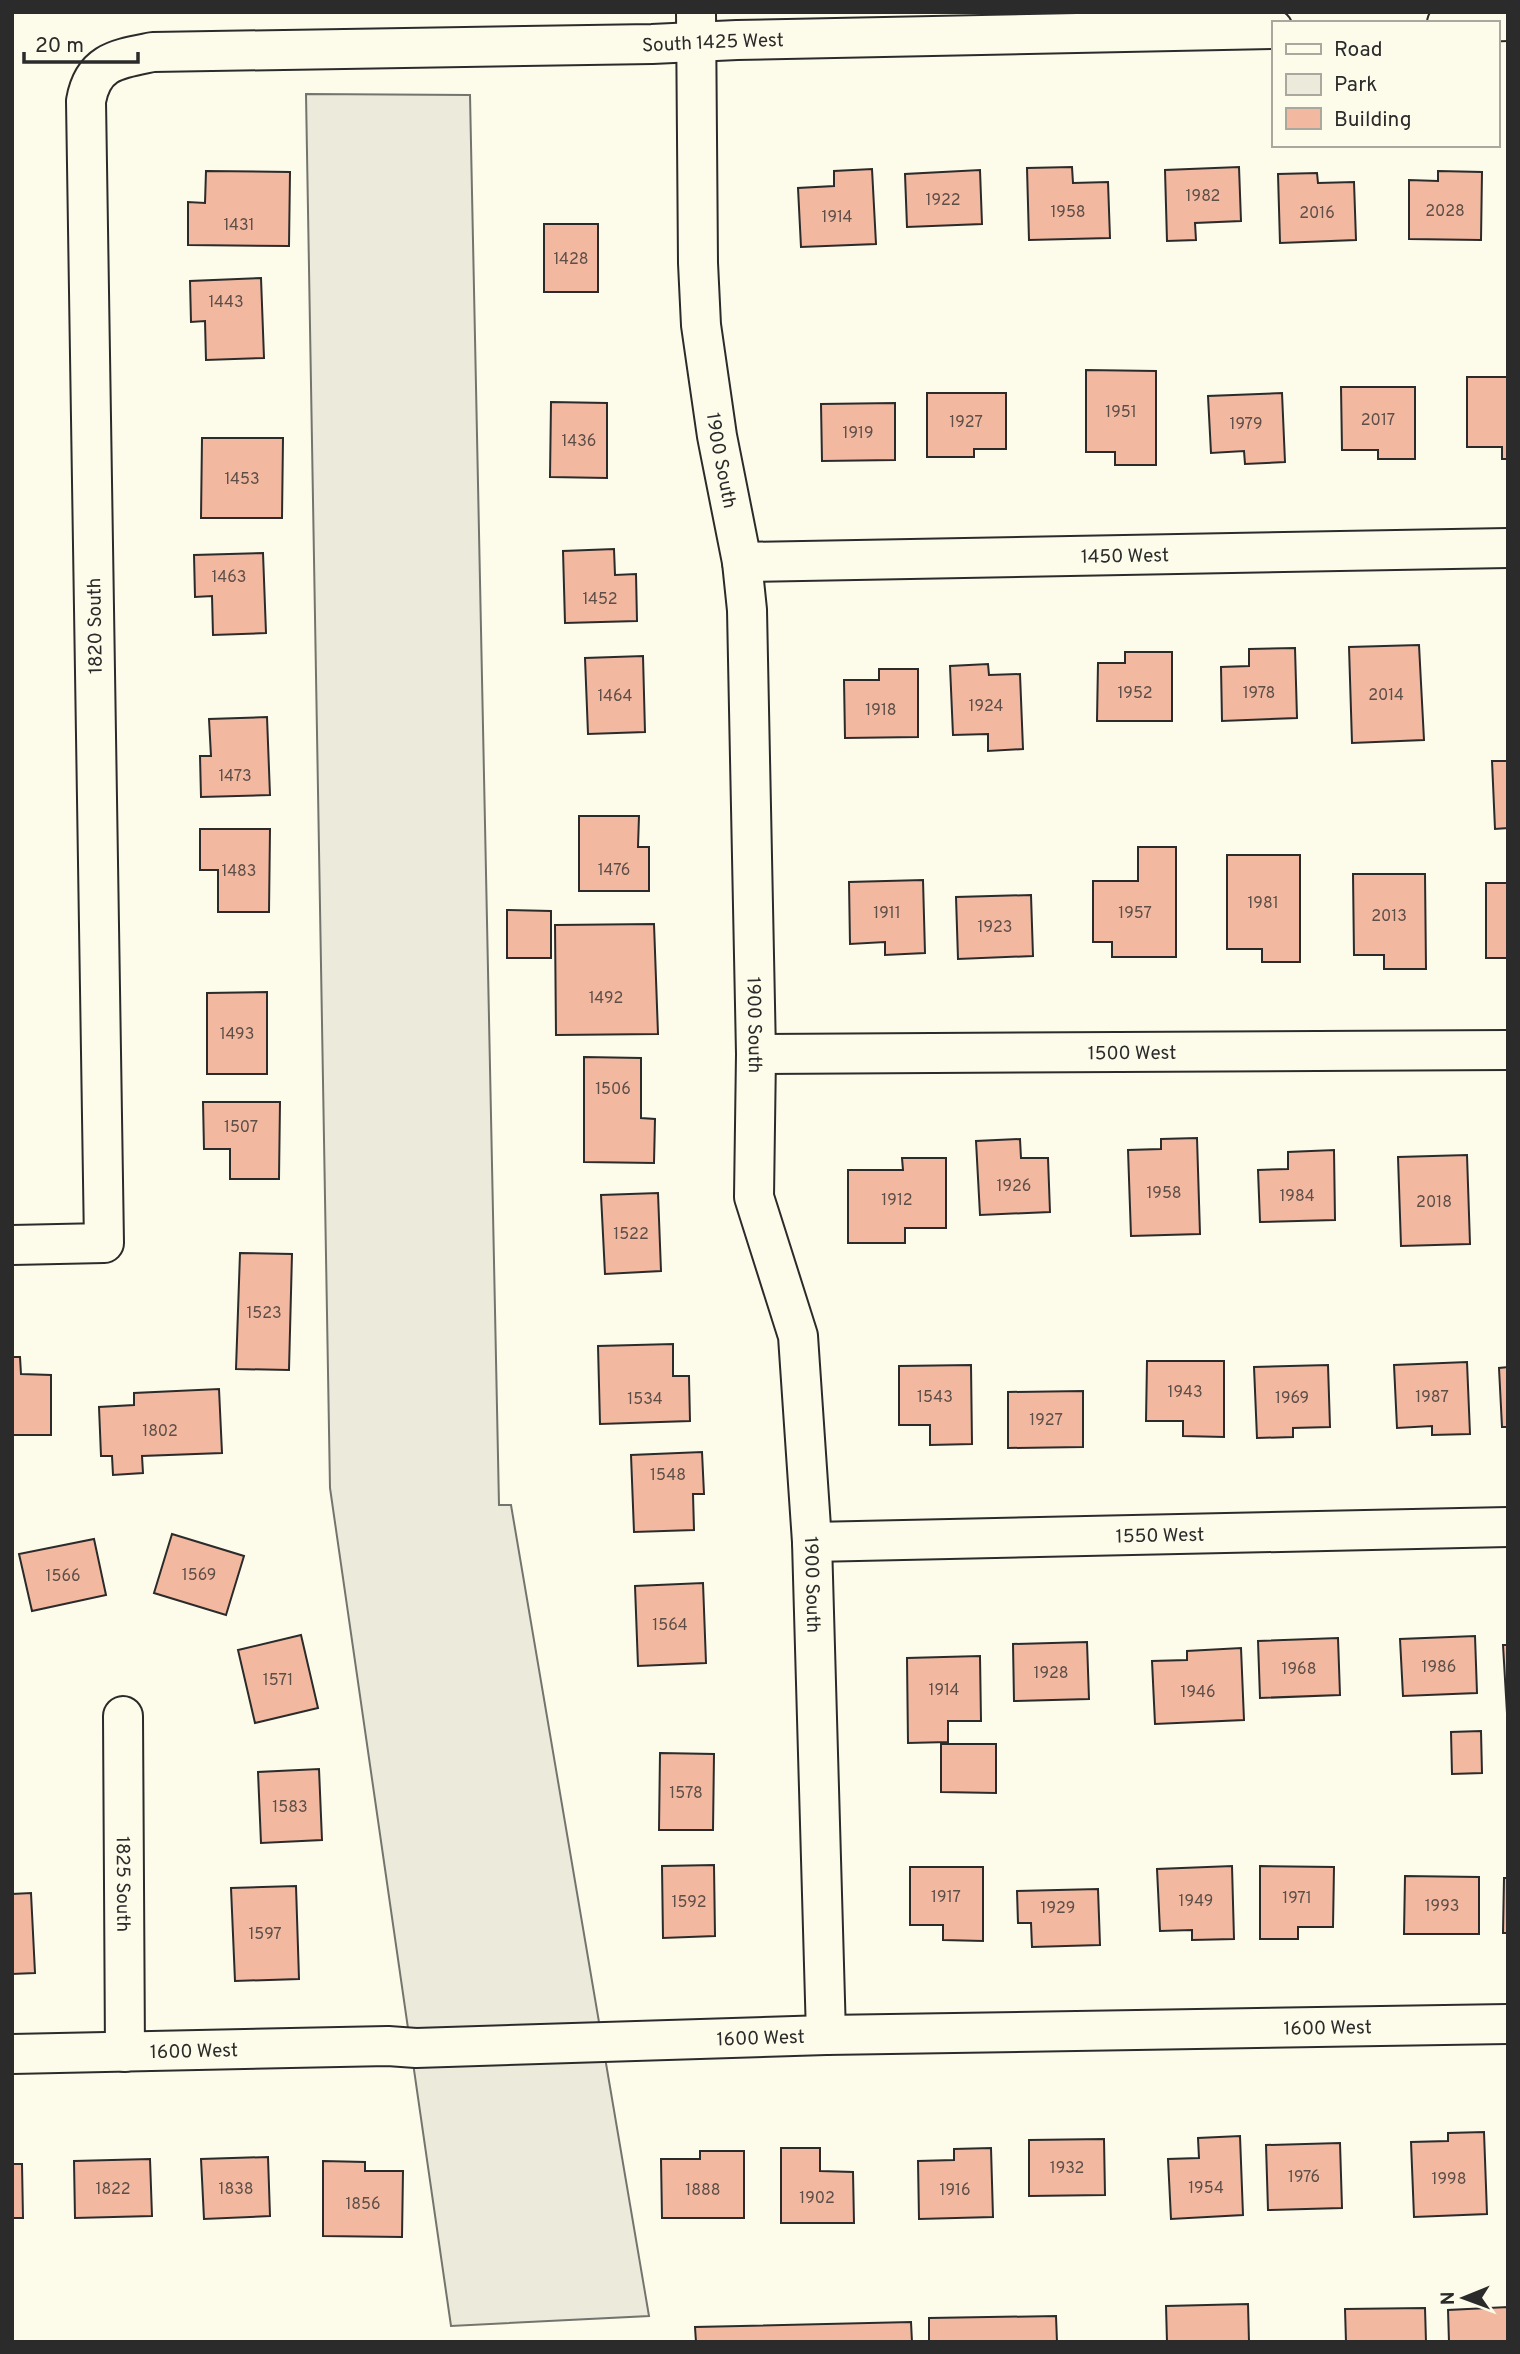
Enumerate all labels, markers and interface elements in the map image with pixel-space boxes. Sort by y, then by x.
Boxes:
scale bar [24,21,138,65]
legend [1272,21,1499,147]
street label: South 1425 West [642,29,784,58]
text: 20 m [35,33,84,60]
text: Road [1334,37,1383,64]
text: Park [1334,72,1377,99]
text: Building [1334,107,1412,134]
house number: 1982 [1186,187,1220,207]
house number: 1922 [925,191,961,211]
house number: 2028 [1425,202,1465,222]
house number: 1958 [1050,203,1086,223]
house number: 2016 [1299,204,1335,224]
house number: 1914 [821,208,853,228]
house number: 1431 [223,216,255,236]
house number: 1428 [553,250,589,270]
house number: 1443 [208,293,244,313]
house number: 1951 [1105,403,1137,423]
street label: 1900 South [700,411,741,511]
house number: 2017 [1361,411,1395,431]
house number: 1927 [949,413,983,433]
house number: 1979 [1230,415,1262,435]
house number: 1919 [842,424,874,444]
house number: 1436 [562,432,596,452]
house number: 1453 [224,470,260,490]
street label: 1450 West [1081,544,1169,570]
house number: 1463 [212,568,246,588]
street label: 1820 South [83,578,109,674]
house number: 1452 [582,590,618,610]
house number: 1952 [1117,684,1153,704]
house number: 1978 [1243,684,1275,704]
house number: 2014 [1368,686,1404,706]
house number: 1464 [597,687,633,707]
house number: 1924 [968,697,1004,717]
house number: 1918 [865,701,897,721]
house number: 1473 [218,767,252,787]
house number: 1476 [598,861,630,881]
house number: 1483 [222,862,257,882]
house number: 1981 [1247,894,1279,914]
house number: 1911 [873,904,901,924]
house number: 1957 [1118,904,1152,924]
house number: 2013 [1371,907,1407,927]
house number: 1923 [978,918,1012,938]
street label: 1900 South [740,976,766,1074]
house number: 1492 [589,989,623,1009]
house number: 1493 [220,1025,254,1045]
street label: 1500 West [1088,1042,1176,1066]
house number: 1506 [595,1080,631,1100]
house number: 1507 [224,1118,258,1138]
house number: 1926 [997,1177,1031,1197]
house number: 1958 [1146,1184,1182,1204]
house number: 1984 [1279,1187,1315,1207]
house number: 1912 [881,1191,913,1211]
house number: 2018 [1416,1193,1452,1213]
house number: 1522 [613,1225,649,1245]
house number: 1523 [246,1304,282,1324]
house number: 1943 [1167,1383,1203,1403]
house number: 1543 [917,1388,953,1408]
house number: 1987 [1415,1388,1449,1408]
house number: 1969 [1275,1389,1309,1409]
house number: 1534 [627,1390,663,1410]
house number: 1927 [1029,1411,1063,1431]
house number: 1802 [142,1422,178,1442]
house number: 1548 [650,1466,686,1486]
street label: 1550 West [1115,1524,1204,1549]
street label: 1900 South [798,1536,825,1633]
house number: 1569 [182,1566,216,1586]
house number: 1566 [45,1567,81,1587]
house number: 1564 [652,1616,688,1636]
house number: 1986 [1422,1658,1456,1678]
house number: 1968 [1282,1660,1316,1680]
house number: 1928 [1033,1664,1069,1684]
house number: 1571 [263,1671,293,1691]
house number: 1914 [928,1681,960,1701]
house number: 1946 [1180,1683,1216,1703]
house number: 1578 [669,1784,703,1804]
house number: 1583 [272,1798,308,1818]
street label: 1825 South [110,1836,134,1932]
house number: 1917 [931,1888,961,1908]
house number: 1971 [1282,1889,1312,1909]
house number: 1949 [1179,1892,1213,1912]
house number: 1592 [671,1893,707,1913]
house number: 1993 [1425,1897,1459,1917]
house number: 1929 [1041,1899,1075,1919]
house number: 1597 [248,1925,282,1945]
street label: 1600 West [1283,2016,1372,2042]
street label: 1600 West [716,2026,805,2052]
street label: 1600 West [150,2039,238,2065]
house number: 1932 [1050,2159,1084,2179]
house number: 1976 [1288,2168,1320,2188]
house number: 1998 [1432,2170,1466,2190]
house number: 1954 [1188,2179,1224,2199]
house number: 1822 [95,2180,131,2200]
house number: 1838 [218,2180,254,2200]
house number: 1888 [685,2181,721,2201]
house number: 1916 [939,2181,971,2201]
house number: 1902 [799,2189,835,2209]
house number: 1856 [345,2195,381,2215]
north arrow [1429,2263,1499,2333]
text: N [1437,2291,1461,2305]

